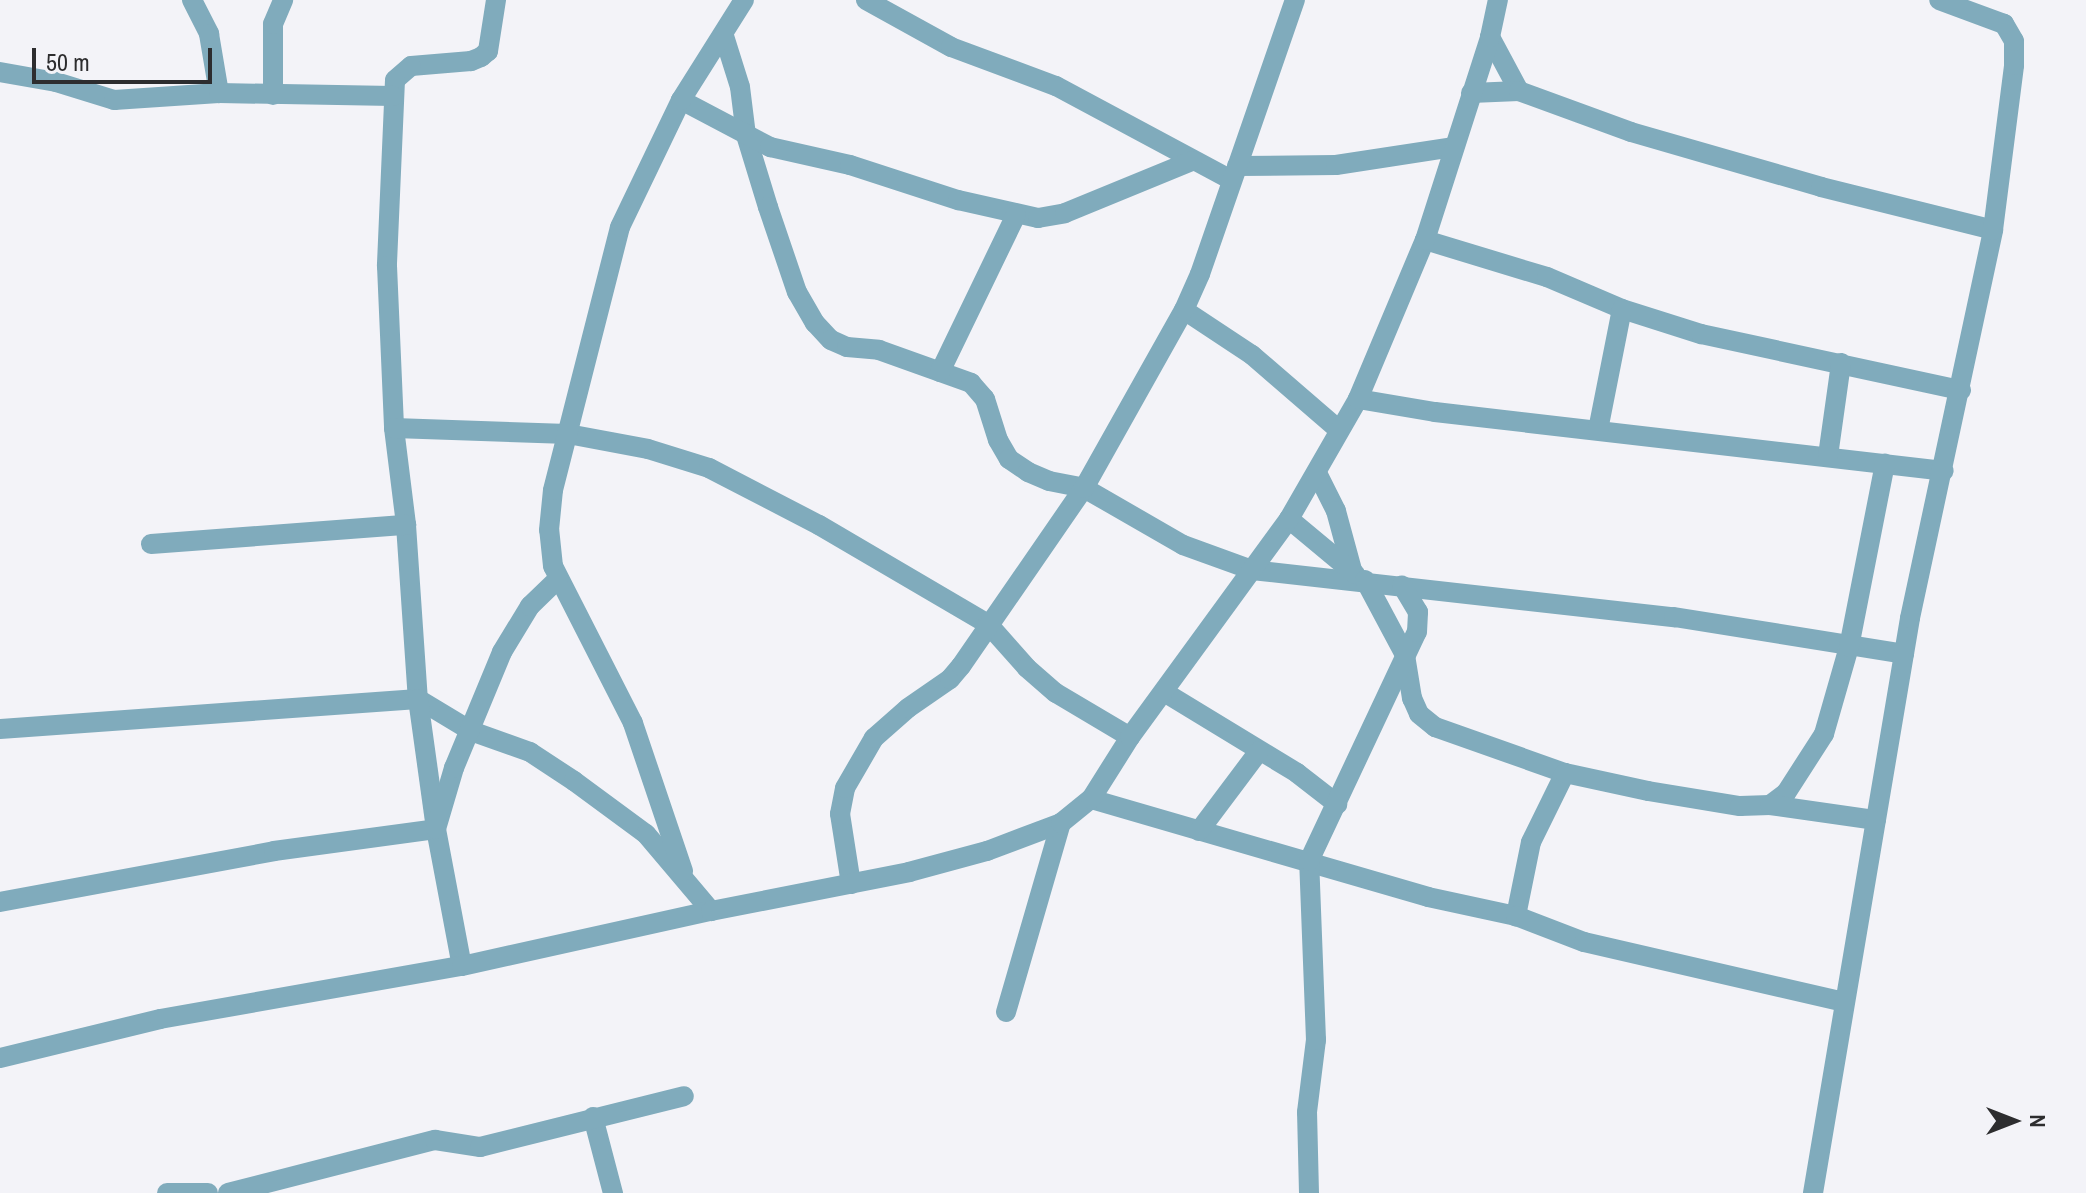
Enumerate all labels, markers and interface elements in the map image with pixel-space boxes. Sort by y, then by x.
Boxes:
scale bar [36,32,216,82]
text: 50 m [46,46,90,78]
north arrow [1974,1081,2054,1161]
text: N [2023,1114,2053,1128]

